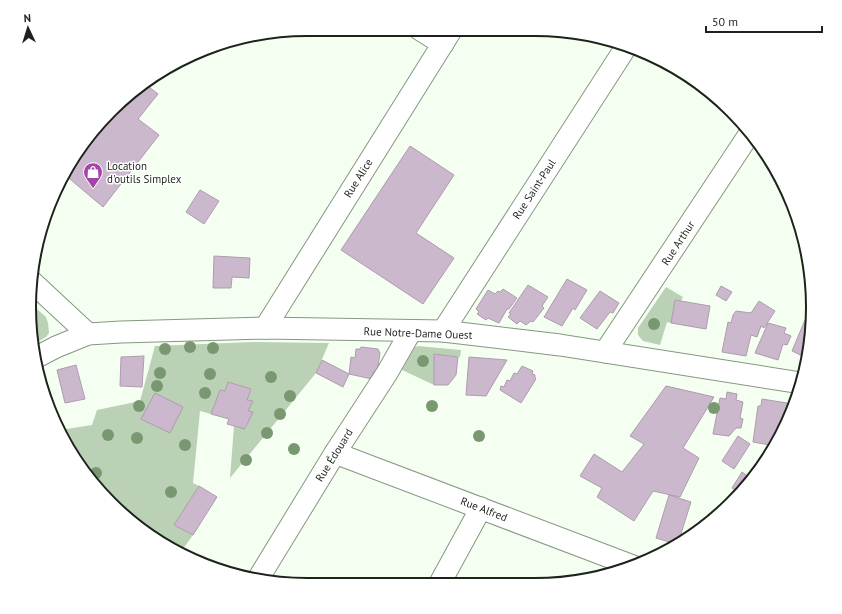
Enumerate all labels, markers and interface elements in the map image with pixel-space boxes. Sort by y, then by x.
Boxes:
north arrow [8,8,48,48]
scale bar [706,8,822,34]
text: N [23,11,31,25]
text: 50 m [712,14,738,29]
street label: Rue Alice [341,156,376,200]
street label: Rue Saint-Paul [509,156,559,222]
place label: Location d'outils Simplex [107,159,182,186]
shop icon: Location d'outils Simplex [82,161,104,189]
street label: Rue Arthur [658,218,698,268]
street label: Rue Notre-Dame Ouest [363,324,473,342]
street label: Rue Édouard [312,426,356,484]
street label: Rue Alfred [459,494,509,524]

